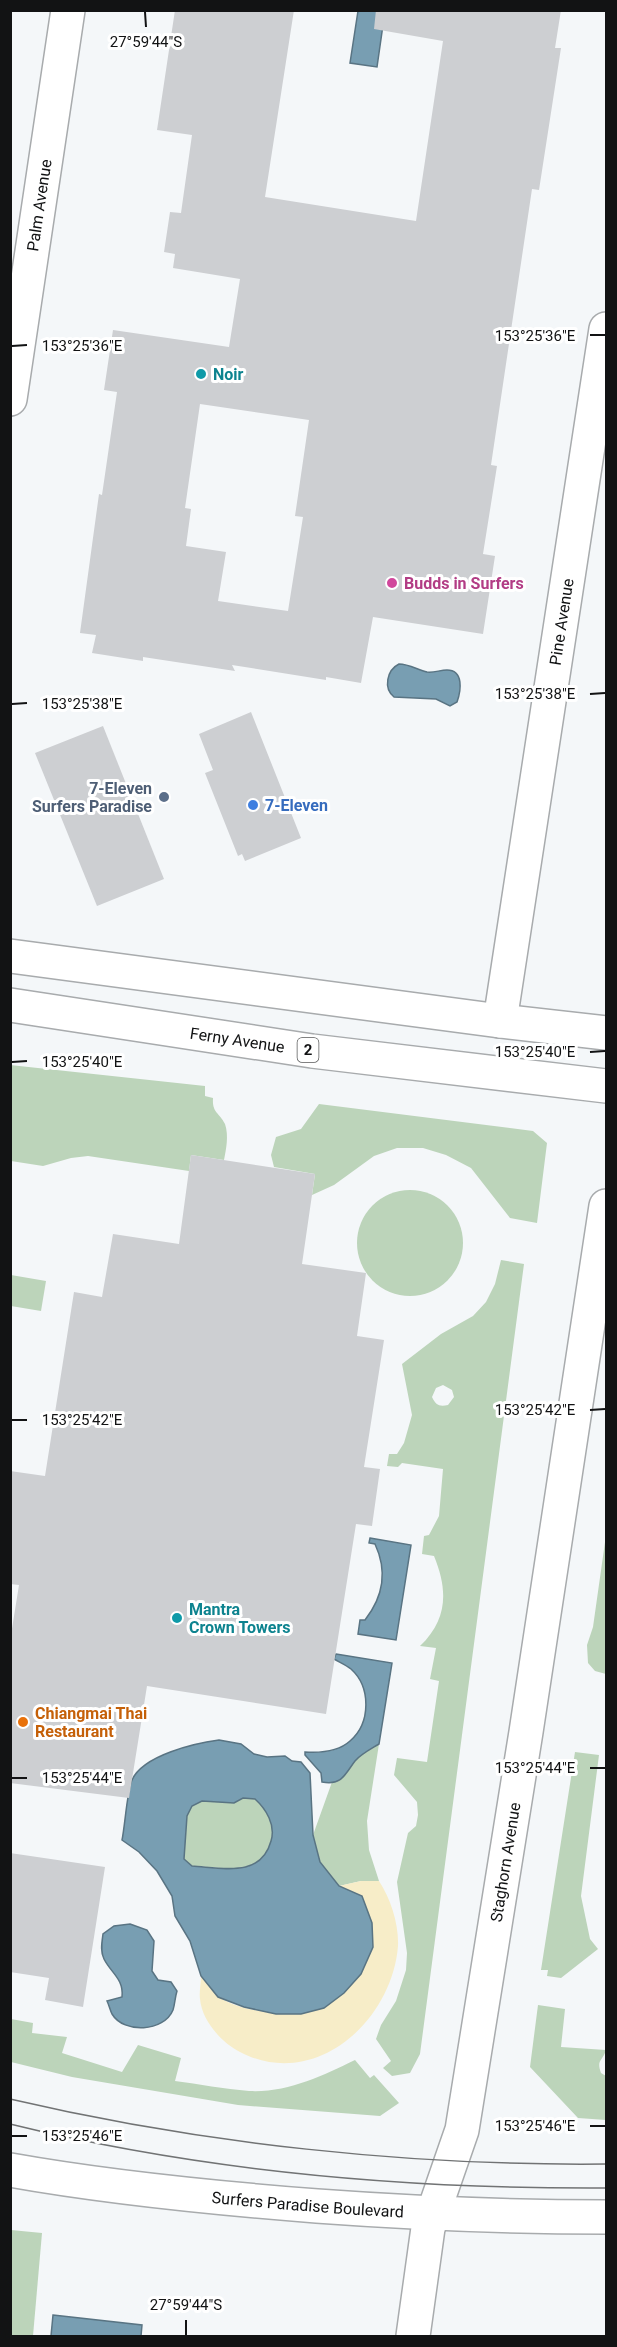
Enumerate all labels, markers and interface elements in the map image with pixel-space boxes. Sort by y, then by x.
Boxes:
text: 27°59'44"S [110,33,182,51]
street label: Palm Avenue [23,158,56,253]
text: 153°25'36"E [495,327,576,345]
text: 153°25'36"E [42,337,123,355]
place label: Noir [213,365,244,384]
marker: Noir [194,367,208,381]
place label: Budds in Surfers [404,574,524,593]
marker: Budds in Surfers [385,576,399,590]
street label: Pine Avenue [546,577,578,666]
text: 153°25'38"E [495,685,576,703]
text: 153°25'38"E [42,695,123,713]
place label: 7-Eleven Surfers Paradise [32,779,152,816]
marker: 7-Eleven Surfers Paradise [157,790,171,804]
place label: 7-Eleven [265,796,328,815]
marker: 7-Eleven [246,798,260,812]
street label: Ferny Avenue [189,1024,286,1057]
road number: 2 [298,1038,318,1062]
text: 153°25'40"E [495,1043,576,1061]
text: 153°25'40"E [42,1053,123,1071]
text: 153°25'42"E [495,1401,576,1419]
text: 153°25'42"E [42,1411,123,1429]
place label: Mantra Crown Towers [189,1600,290,1637]
marker: Mantra Crown Towers [170,1611,184,1625]
place label: Chiangmai Thai Restaurant [35,1704,147,1741]
marker: Chiangmai Thai Restaurant [16,1715,30,1729]
text: 153°25'44"E [495,1759,576,1777]
text: 153°25'44"E [42,1769,123,1787]
street label: Staghorn Avenue [487,1801,525,1923]
text: 153°25'46"E [495,2117,576,2135]
text: 153°25'46"E [42,2127,123,2145]
street label: Surfers Paradise Boulevard [211,2188,404,2221]
text: 27°59'44"S [150,2296,222,2314]

